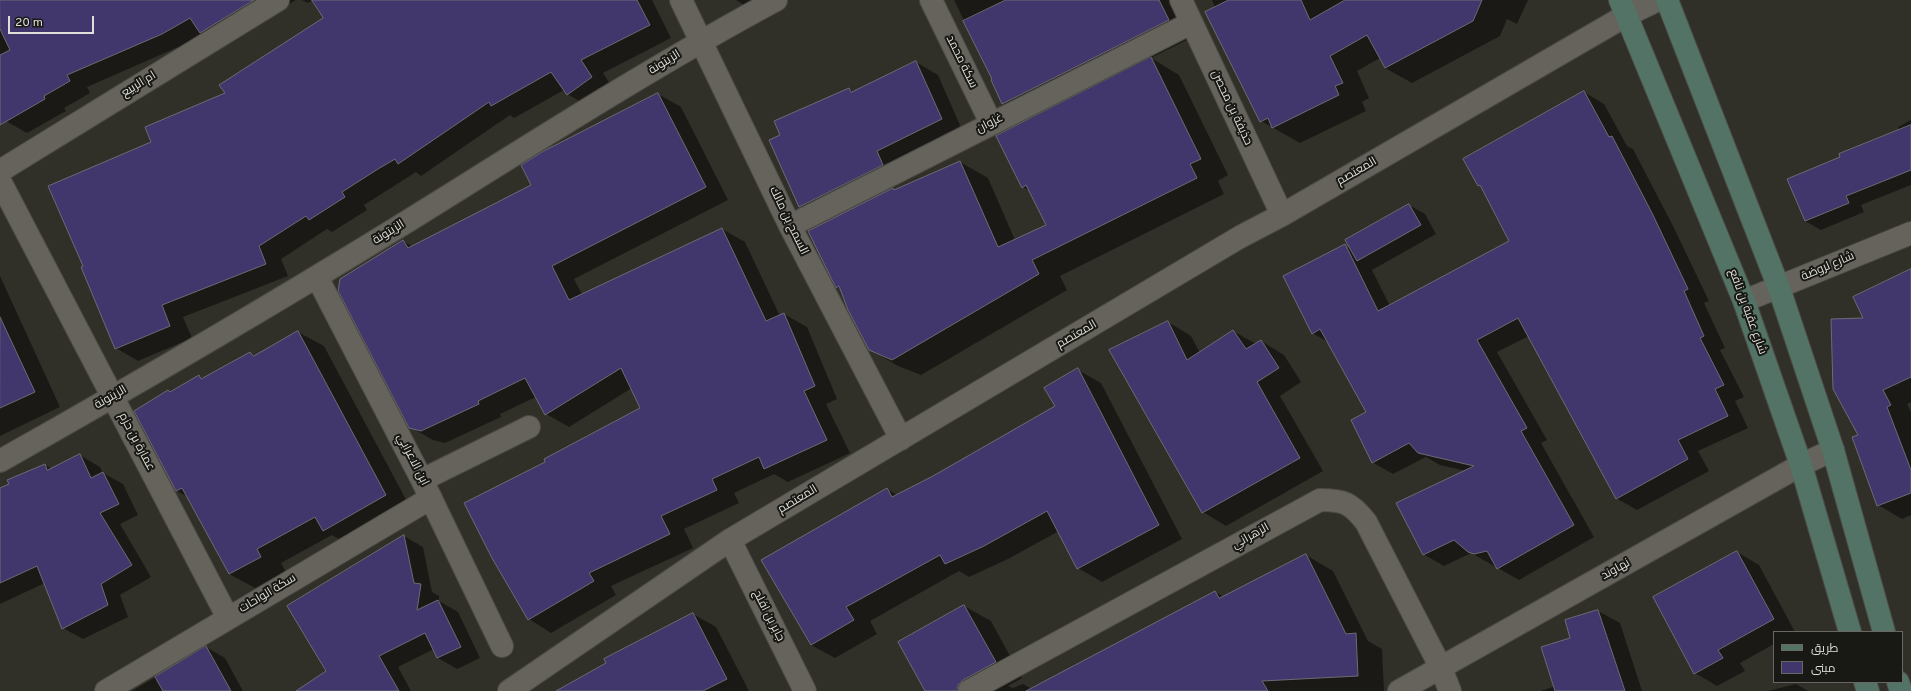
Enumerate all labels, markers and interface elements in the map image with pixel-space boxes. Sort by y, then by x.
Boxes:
scale bar [10,8,96,34]
text: 20 m [15,15,43,31]
street label: سكة محمد [942,33,980,91]
street label: الزيتونة [646,48,684,78]
street label: حذيفة بن محصن [1207,68,1255,148]
street label: ام الربيع [119,69,159,101]
street label: غزوان [974,111,1006,137]
street label: المعتصم [1334,155,1380,189]
street label: السمح بن مالك [765,185,811,257]
street label: الزيتونة [370,218,408,248]
street label: شارع لروضة [1799,249,1857,285]
street label: شارع عقبة بن نافع [1725,267,1769,357]
street label: المعتصم [1054,318,1100,352]
street label: الزيتونة [92,383,130,413]
street label: عمارة بن حزم [115,410,157,474]
street label: ابن الاعرابي [393,432,431,488]
street label: المعتصم [775,483,821,517]
street label: الزهراني [1230,521,1272,553]
street label: نهاوند [1599,556,1633,584]
street label: سكة الواحات [237,571,299,617]
street label: جابر بن افلح [749,588,787,644]
legend [1773,631,1903,683]
text: طريق [1811,641,1838,657]
text: مبنى [1811,661,1836,677]

